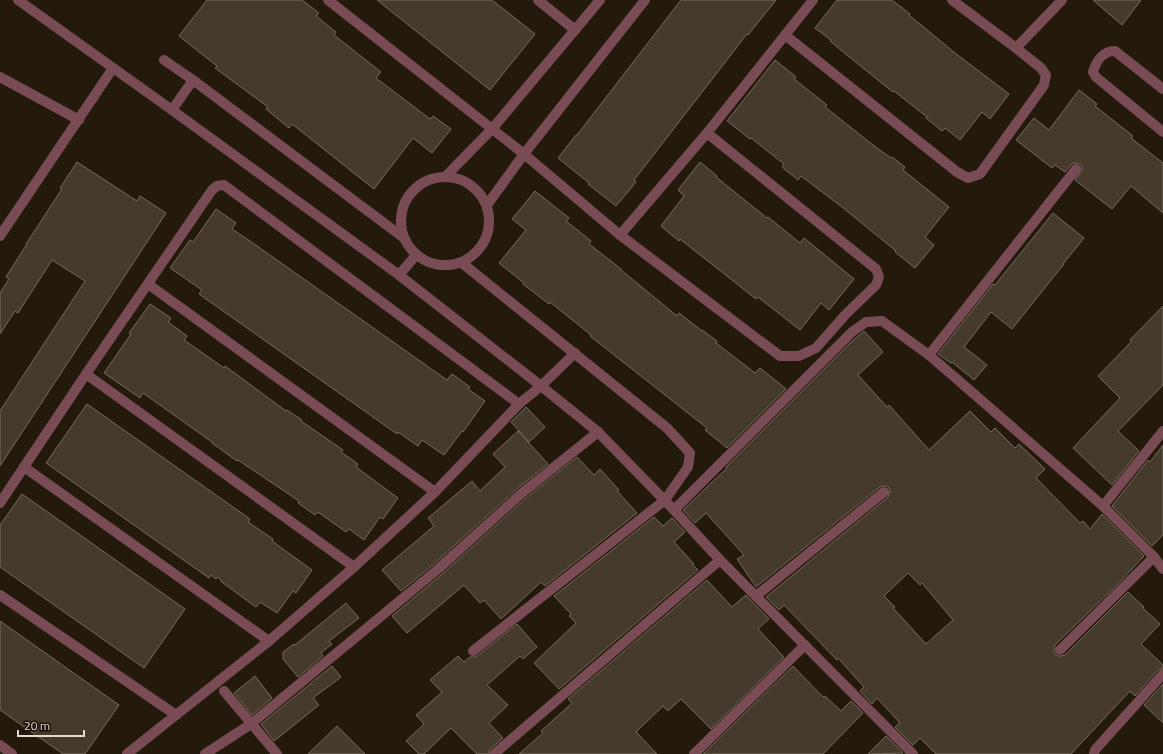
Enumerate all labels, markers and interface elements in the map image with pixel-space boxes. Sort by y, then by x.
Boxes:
scale bar [18,712,84,738]
text: 20 m [24,716,50,735]

